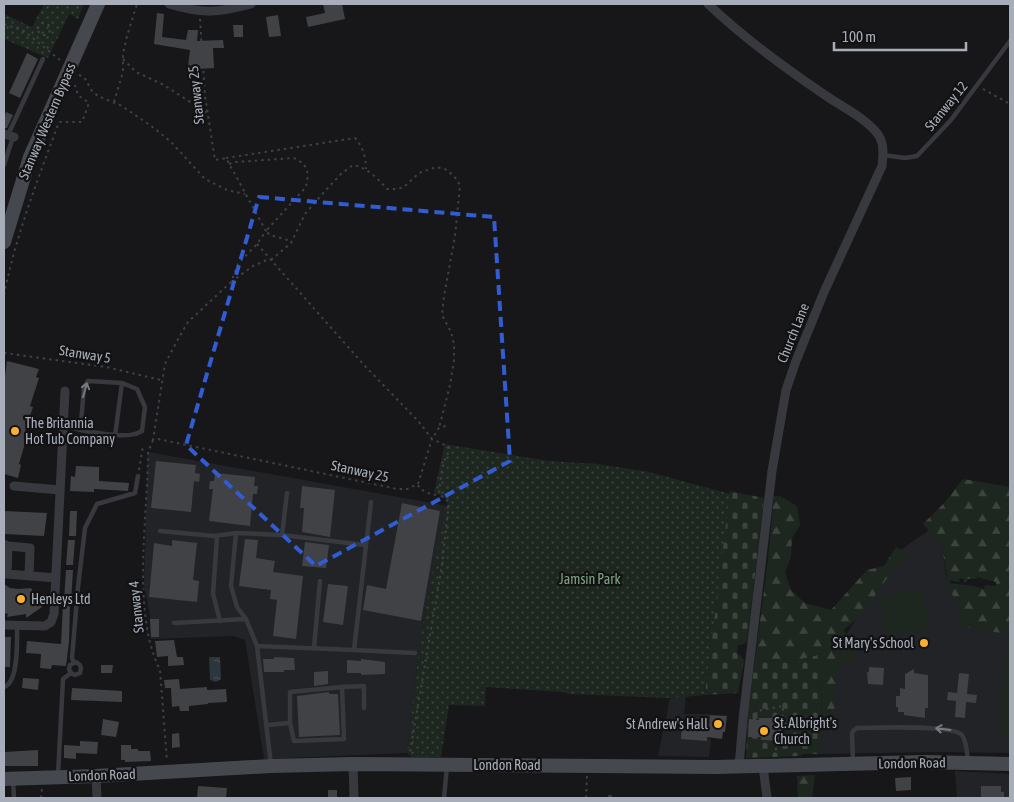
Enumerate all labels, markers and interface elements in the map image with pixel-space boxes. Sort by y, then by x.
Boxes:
scale bar [834,20,966,52]
text: 100 m [842,28,876,45]
street label: Stanway Western Bypass [15,60,79,182]
street label: Stanway 25 [185,65,207,125]
street label: Stanway 12 [921,78,971,134]
street label: Church Lane [774,301,812,365]
street label: Stanway 5 [58,342,112,366]
one-way arrow [81,382,91,398]
place label: The Britannia Hot Tub Company [25,415,115,447]
marker: The Britannia Hot Tub Company [9,425,21,437]
street label: Stanway 25 [330,457,390,485]
park label: Jamsin Park [559,571,621,587]
street label: Stanway 4 [125,580,147,634]
place label: Henleys Ltd [31,591,91,607]
marker: Henleys Ltd [15,593,27,605]
place label: St Mary's School [833,635,914,651]
marker: St Mary's School [918,637,930,649]
place label: St. Albright's Church [774,715,837,747]
place label: St Andrew's Hall [626,716,708,732]
marker: St Andrew's Hall [712,718,724,730]
one-way arrow [936,724,952,734]
marker: St. Albright's Church [758,725,770,737]
street label: London Road [878,754,946,772]
street label: London Road [473,757,541,773]
street label: London Road [68,766,136,784]

